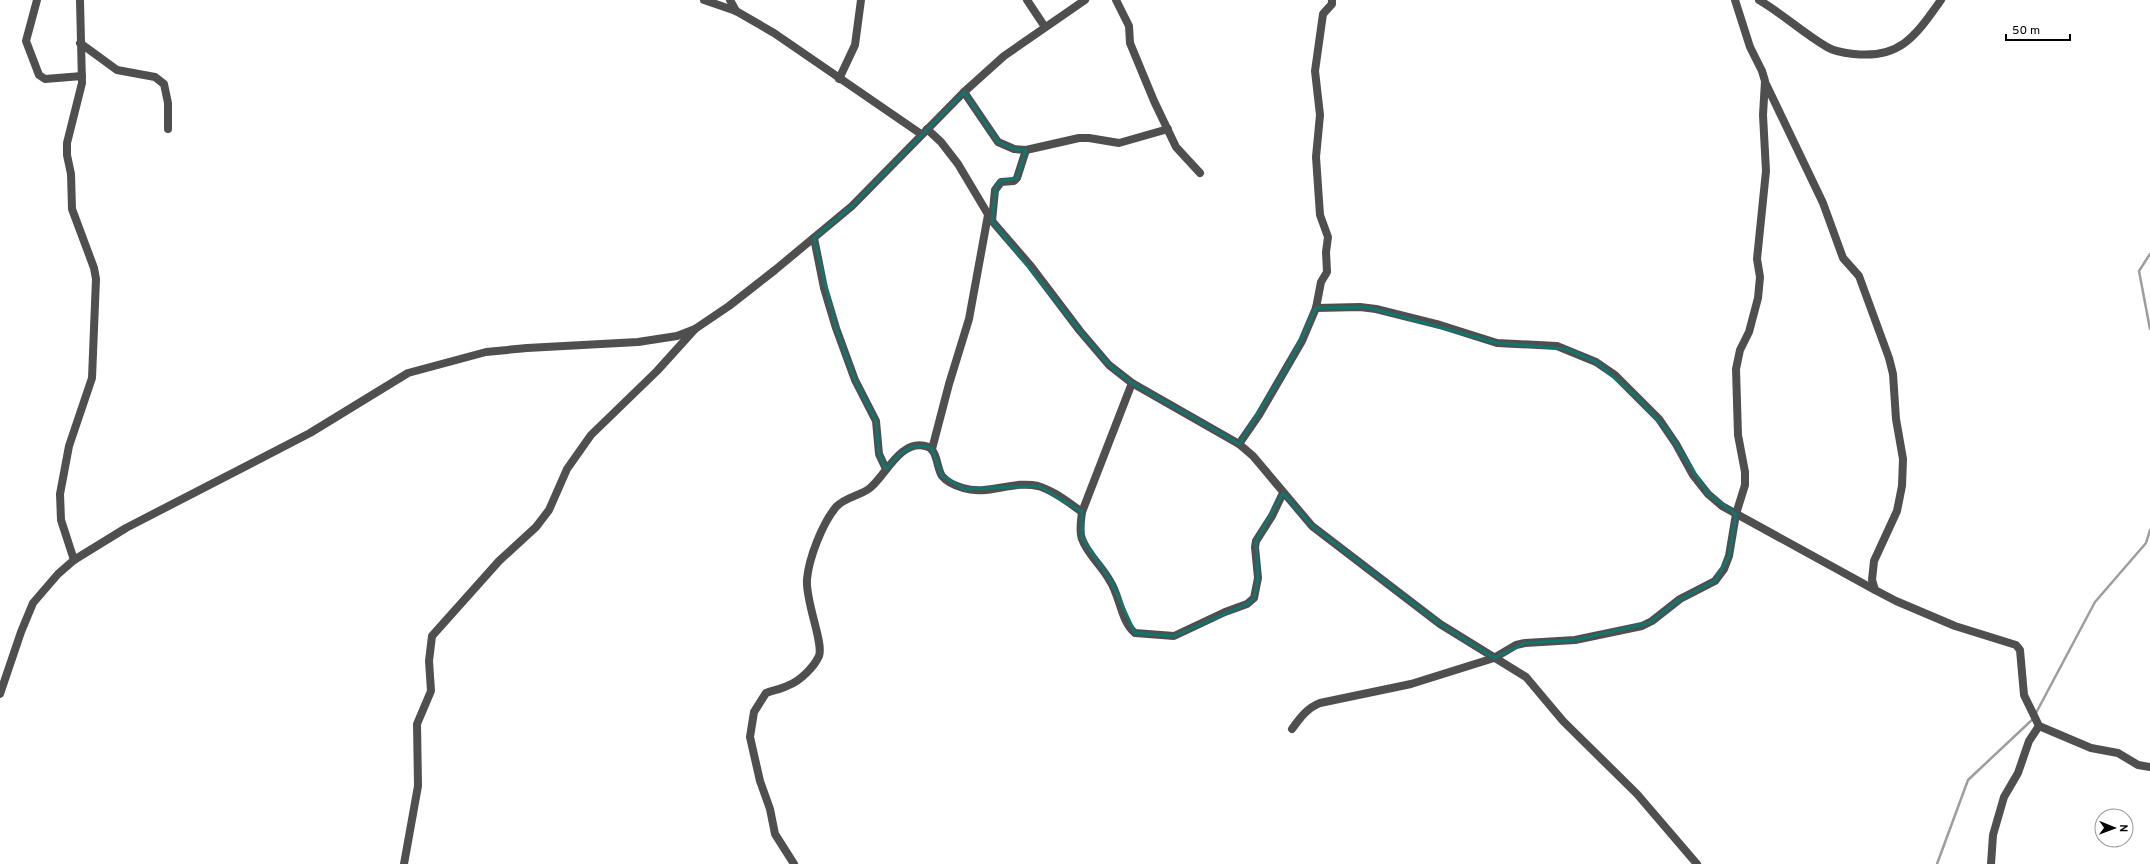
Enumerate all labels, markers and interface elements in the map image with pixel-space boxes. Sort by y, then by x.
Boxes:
scale bar [2006,16,2070,42]
text: 50 m [2012,23,2040,39]
north arrow [2094,808,2134,848]
text: N [2116,824,2130,832]

